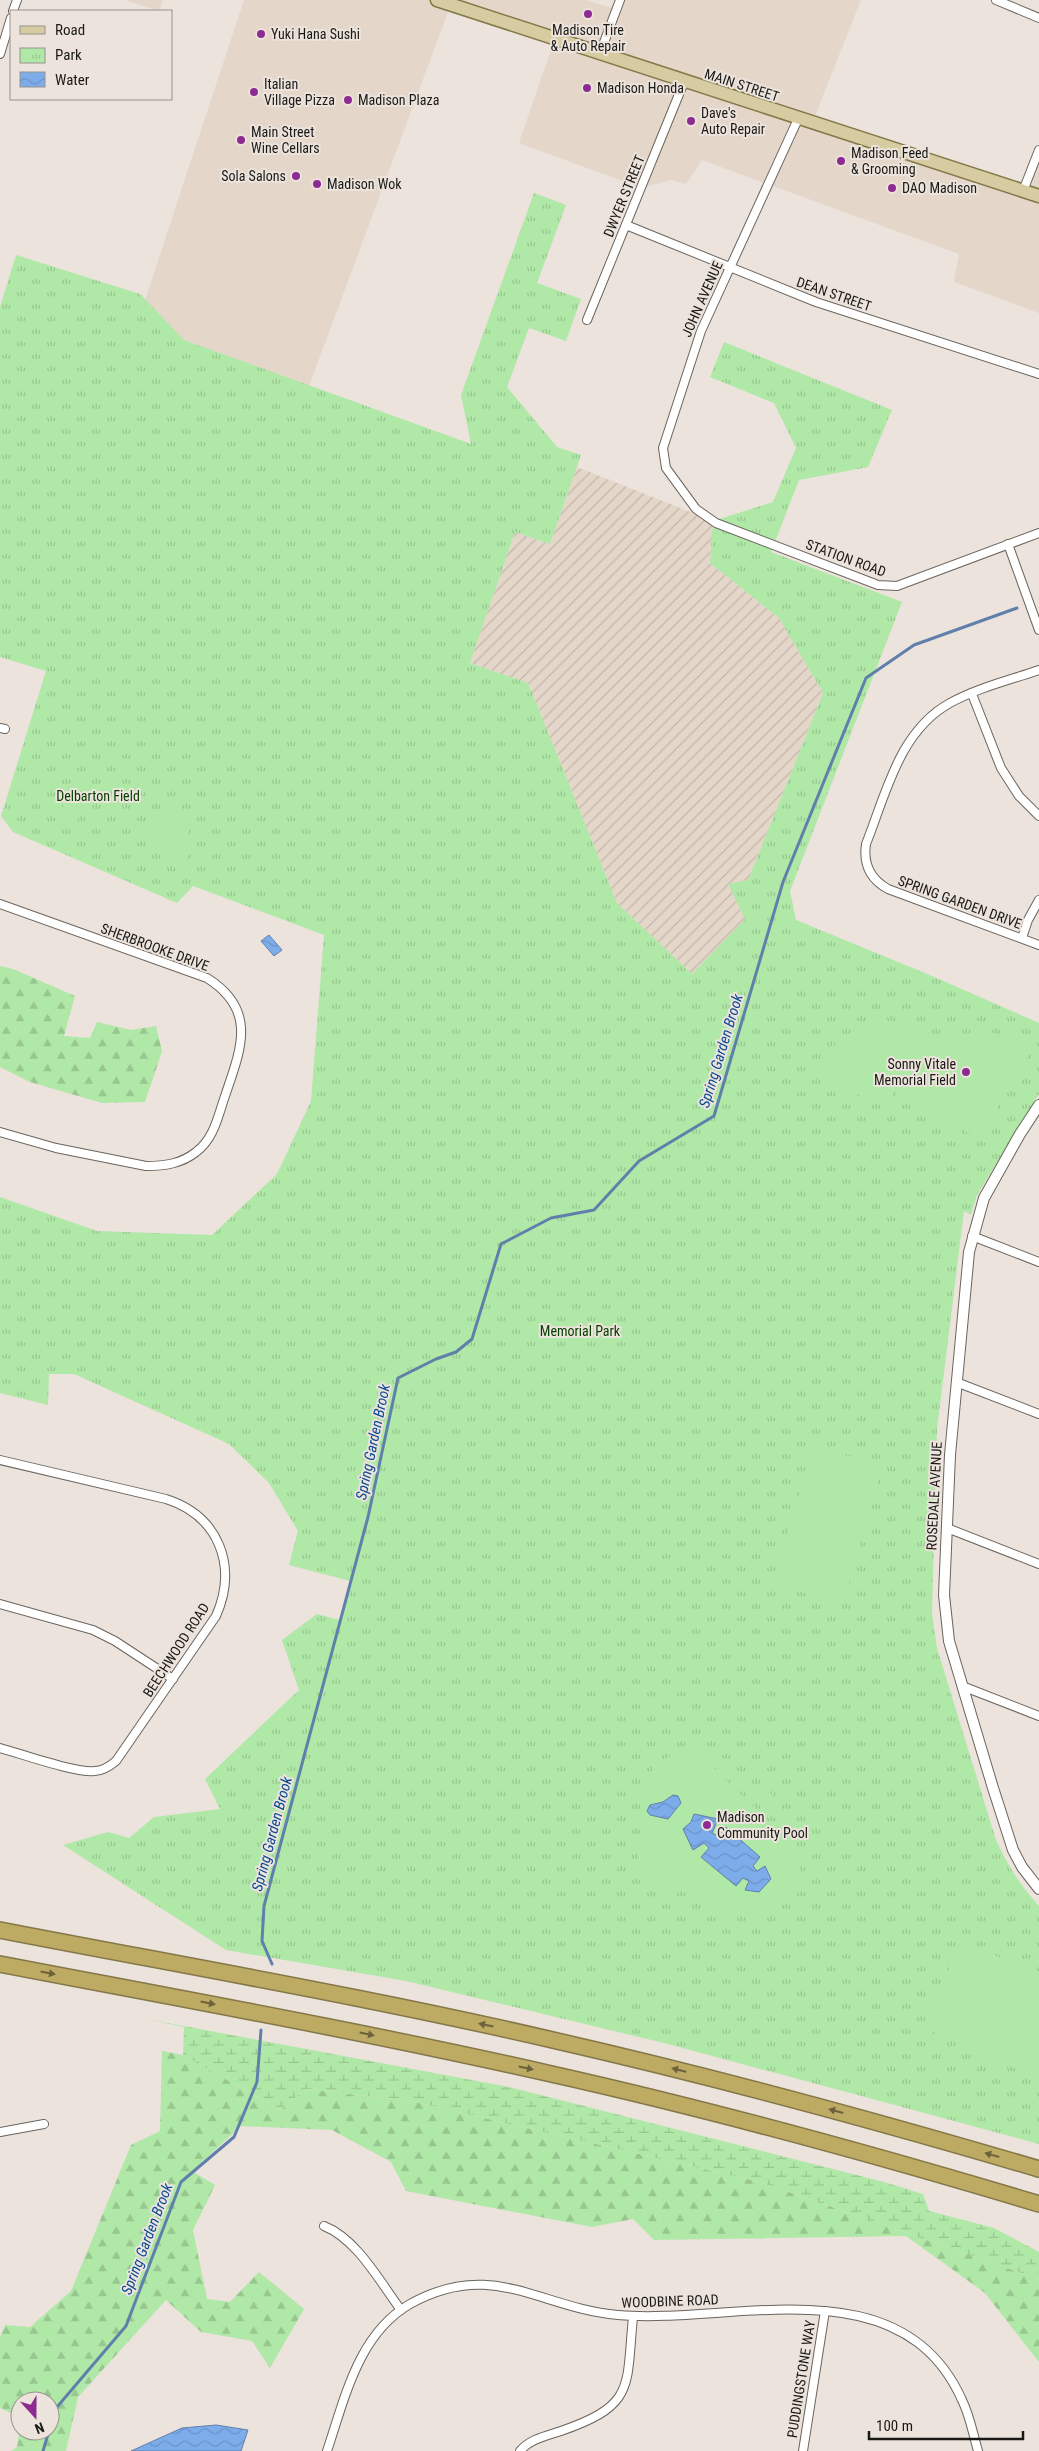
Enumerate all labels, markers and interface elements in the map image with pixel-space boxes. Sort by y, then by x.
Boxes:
marker: Madison Tire & Auto Repair [582,8,594,20]
legend [10,10,172,100]
text: Road [55,21,85,39]
place label: Madison Tire & Auto Repair [551,22,625,54]
place label: Yuki Hana Sushi [271,26,360,42]
marker: Yuki Hana Sushi [255,28,267,40]
text: Park [55,46,82,64]
street label: MAIN STREET [703,65,781,105]
text: Water [55,71,90,89]
place label: Italian Village Pizza [264,76,335,108]
place label: Madison Honda [597,80,684,96]
marker: Madison Honda [581,82,593,94]
marker: Italian Village Pizza [248,86,260,98]
place label: Madison Plaza [358,92,439,108]
marker: Madison Plaza [342,94,354,106]
place label: Dave's Auto Repair [701,105,765,137]
marker: Dave's Auto Repair [685,115,697,127]
place label: Main Street Wine Cellars [251,124,320,156]
marker: Main Street Wine Cellars [235,134,247,146]
place label: Madison Feed & Grooming [851,145,929,177]
street label: DWYER STREET [600,153,648,239]
marker: Madison Feed & Grooming [835,155,847,167]
place label: Sola Salons [221,168,286,184]
marker: Sola Salons [290,170,302,182]
place label: Madison Wok [327,176,402,192]
marker: Madison Wok [311,178,323,190]
place label: DAO Madison [902,180,977,196]
marker: DAO Madison [886,182,898,194]
street label: JOHN AVENUE [678,258,726,340]
street label: DEAN STREET [794,274,874,314]
street label: STATION ROAD [804,536,888,580]
park label: Delbarton Field [56,788,140,804]
street label: SPRING GARDEN DRIVE [896,872,1024,932]
street label: SHERBROOKE DRIVE [99,920,211,974]
water label: Spring Garden Brook [695,992,747,1110]
place label: Sonny Vitale Memorial Field [874,1056,956,1088]
marker: Sonny Vitale Memorial Field [960,1066,972,1078]
park label: Memorial Park [540,1323,621,1339]
water label: Spring Garden Brook [352,1382,394,1502]
street label: ROSEDALE AVENUE [923,1441,945,1551]
street label: BEECHWOOD ROAD [140,1600,212,1700]
water label: Spring Garden Brook [248,1774,296,1893]
place label: Madison Community Pool [717,1809,808,1841]
marker: Madison Community Pool [701,1819,713,1831]
one-way arrow [40,1970,56,1978]
one-way arrow [200,2000,216,2008]
one-way arrow [479,2021,494,2029]
one-way arrow [360,2031,376,2039]
one-way arrow [518,2064,534,2072]
one-way arrow [671,2066,686,2074]
one-way arrow [828,2107,843,2115]
one-way arrow [985,2151,1000,2159]
water label: Spring Garden Brook [117,2180,177,2297]
street label: WOODBINE ROAD [621,2291,719,2311]
street label: PUDDINGSTONE WAY [784,2318,818,2439]
north arrow [10,2391,60,2441]
scale bar [869,2408,1023,2440]
text: 100 m [876,2417,913,2435]
text: N [33,2419,47,2437]

